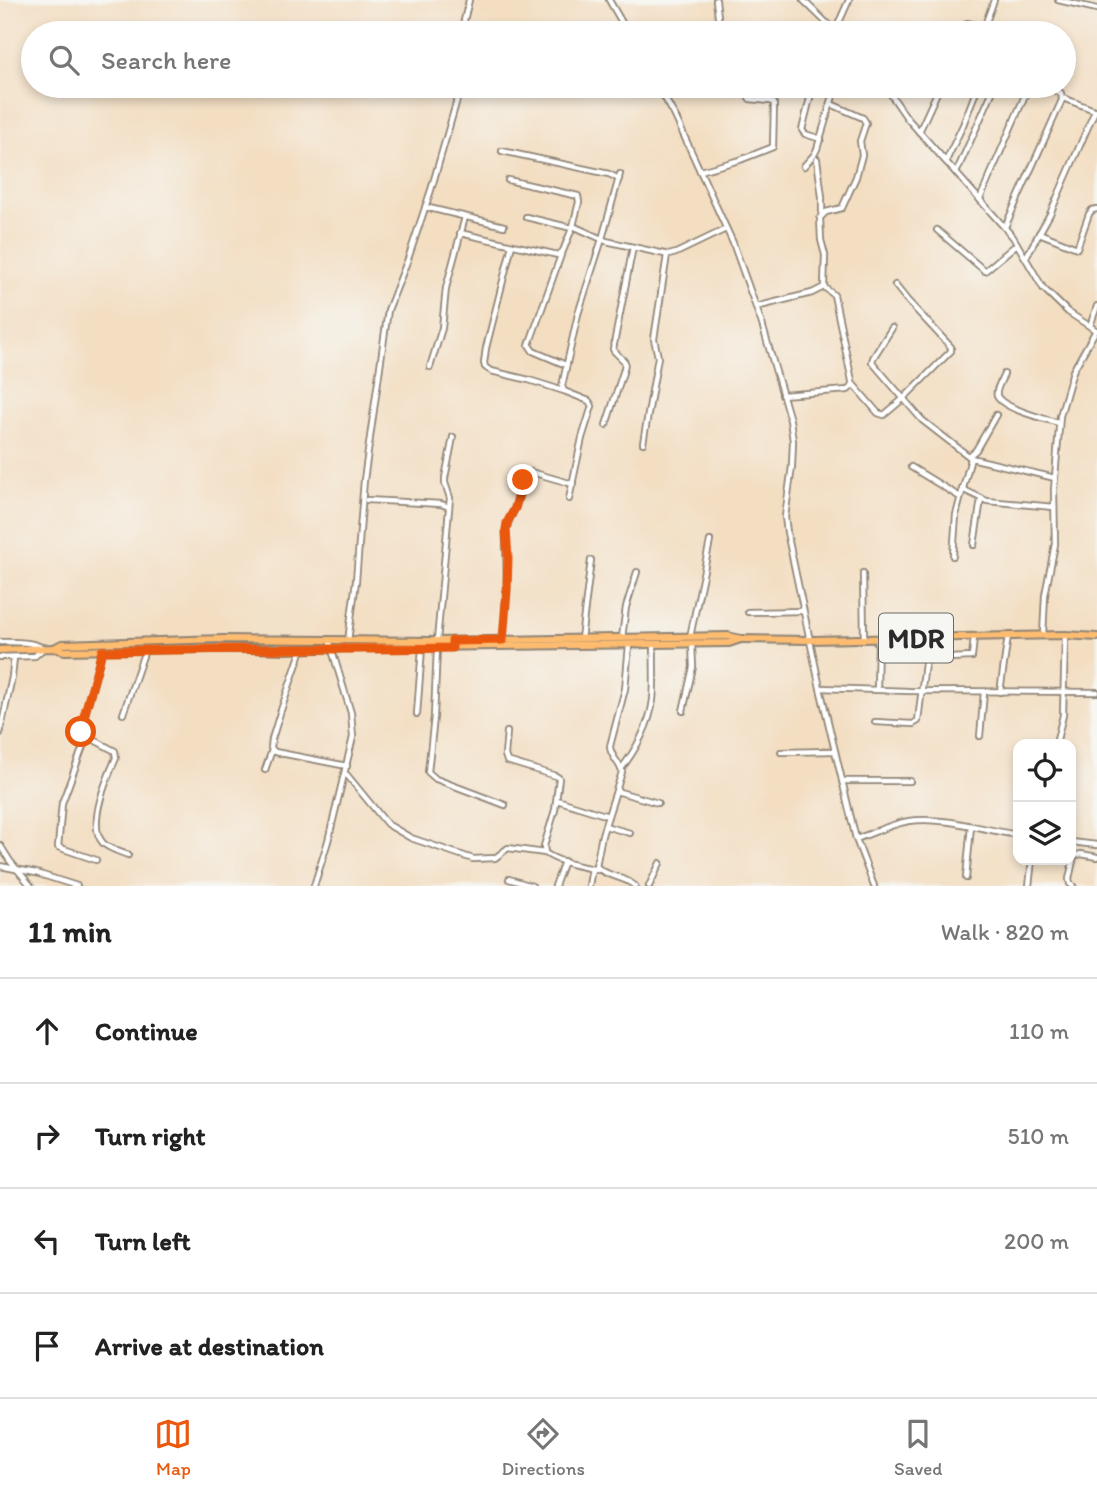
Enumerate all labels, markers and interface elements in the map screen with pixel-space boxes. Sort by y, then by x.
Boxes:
search box [21,21,1076,98]
icon: search [45,41,83,79]
text: Search here [101,44,231,76]
route end [507,464,538,495]
road number: MDR [879,614,953,662]
route start [65,716,96,747]
map controls [1013,739,1076,865]
button: locate [1013,739,1076,802]
button: layers [1013,802,1076,865]
text: 11 min [28,913,112,950]
text: Walk · 820 m [941,918,1069,946]
icon: ahead [28,1012,66,1050]
text: Continue [95,1015,198,1047]
text: 110 m [1009,1017,1069,1045]
icon: right [28,1117,66,1155]
text: Turn right [95,1120,206,1152]
text: 510 m [1008,1122,1069,1150]
icon: left [28,1222,66,1260]
text: Turn left [95,1225,191,1257]
text: 200 m [1004,1227,1069,1255]
icon: arrive [28,1327,66,1365]
text: Arrive at destination [95,1330,324,1362]
tab: Map [154,1415,192,1480]
tab: Directions [501,1415,585,1480]
tab: Saved [894,1415,942,1480]

